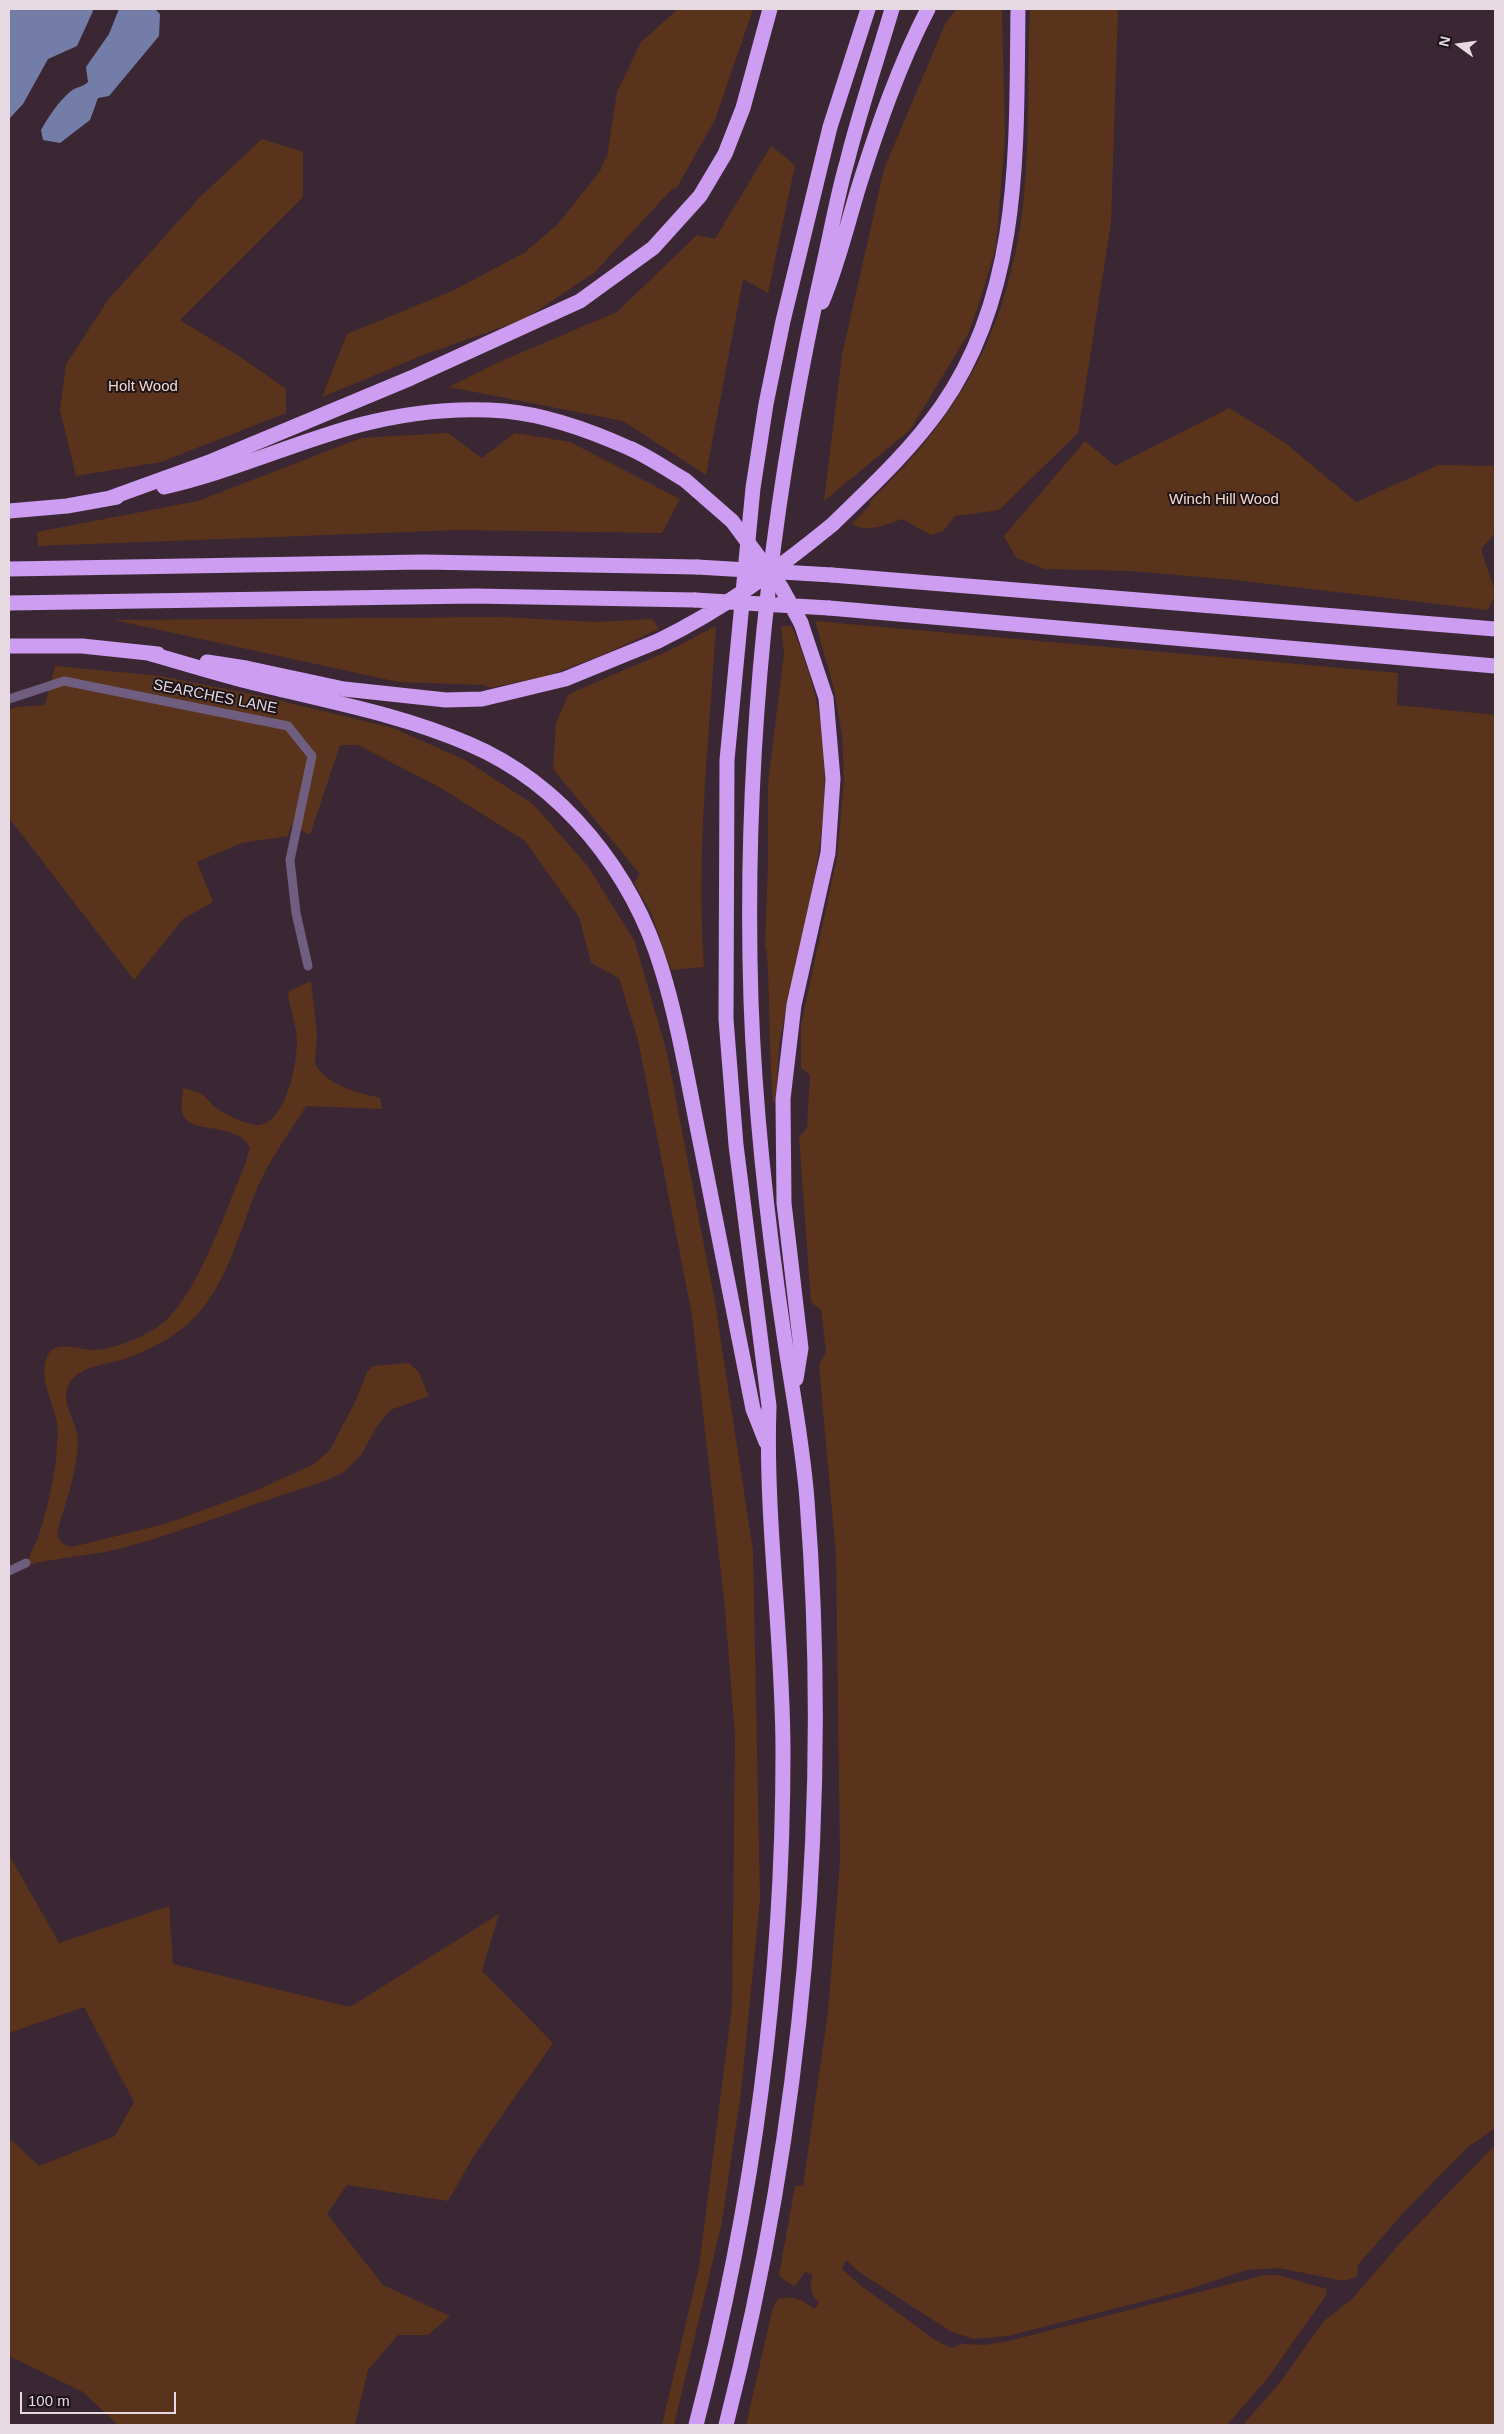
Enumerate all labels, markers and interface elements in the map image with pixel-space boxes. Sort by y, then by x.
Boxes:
north arrow [1434,20,1484,70]
text: N [1435,35,1453,48]
park label: Holt Wood [108,378,178,396]
park label: Winch Hill Wood [1169,491,1279,509]
street label: SEARCHES LANE [152,676,278,718]
scale bar [22,2382,179,2414]
text: 100 m [28,2392,70,2409]

